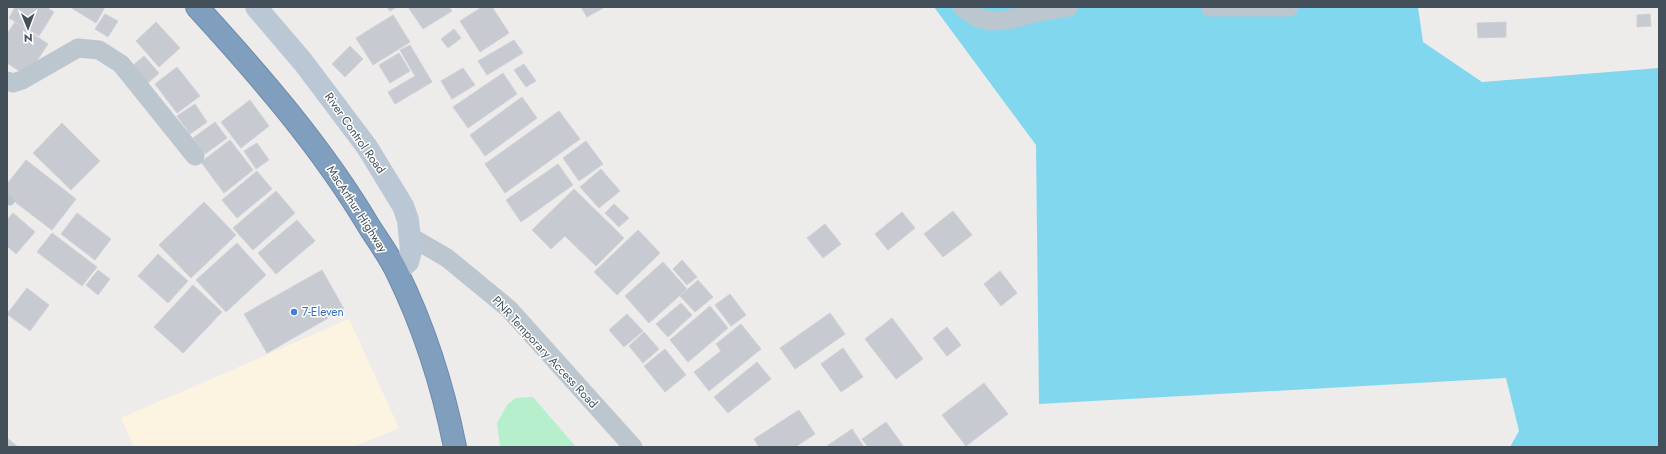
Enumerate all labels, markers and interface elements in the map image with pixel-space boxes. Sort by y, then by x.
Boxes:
north arrow [8,8,48,48]
text: N [24,30,33,46]
street label: River Control Road [320,89,390,177]
street label: MacArthur Highway [322,162,392,257]
street label: PNR Temporary Access Road [488,292,602,412]
place label: 7-Eleven [302,303,344,321]
marker: 7-Eleven [289,307,299,317]

